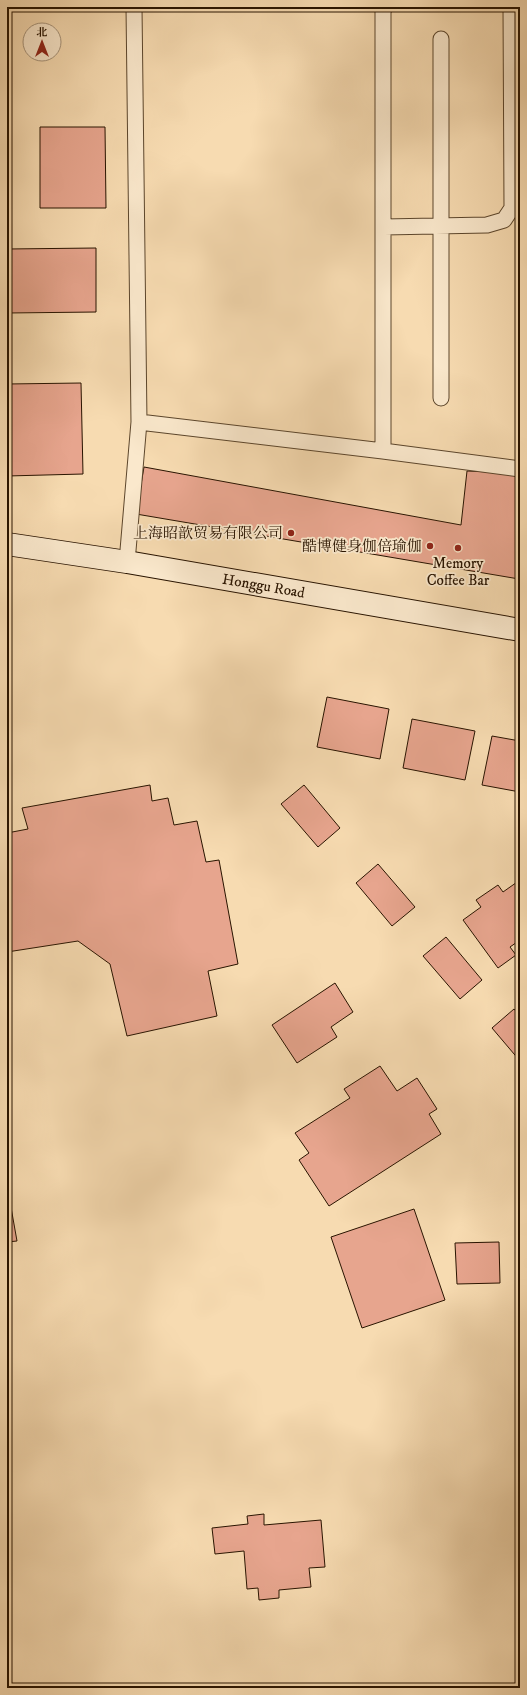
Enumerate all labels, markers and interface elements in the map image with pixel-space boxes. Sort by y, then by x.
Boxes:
north arrow [22,22,62,62]
text: 北 [37,26,48,40]
place label: 上海昭歆贸易有限公司 [133,524,283,543]
marker: 上海昭歆贸易有限公司 [286,528,296,538]
place label: 酷博健身伽倍瑜伽 [302,537,422,556]
marker: 酷博健身伽倍瑜伽 [425,541,435,551]
marker: Memory Coffee Bar [453,543,463,553]
place label: Memory Coffee Bar [427,554,490,590]
street label: Honggu Road [221,570,307,603]

